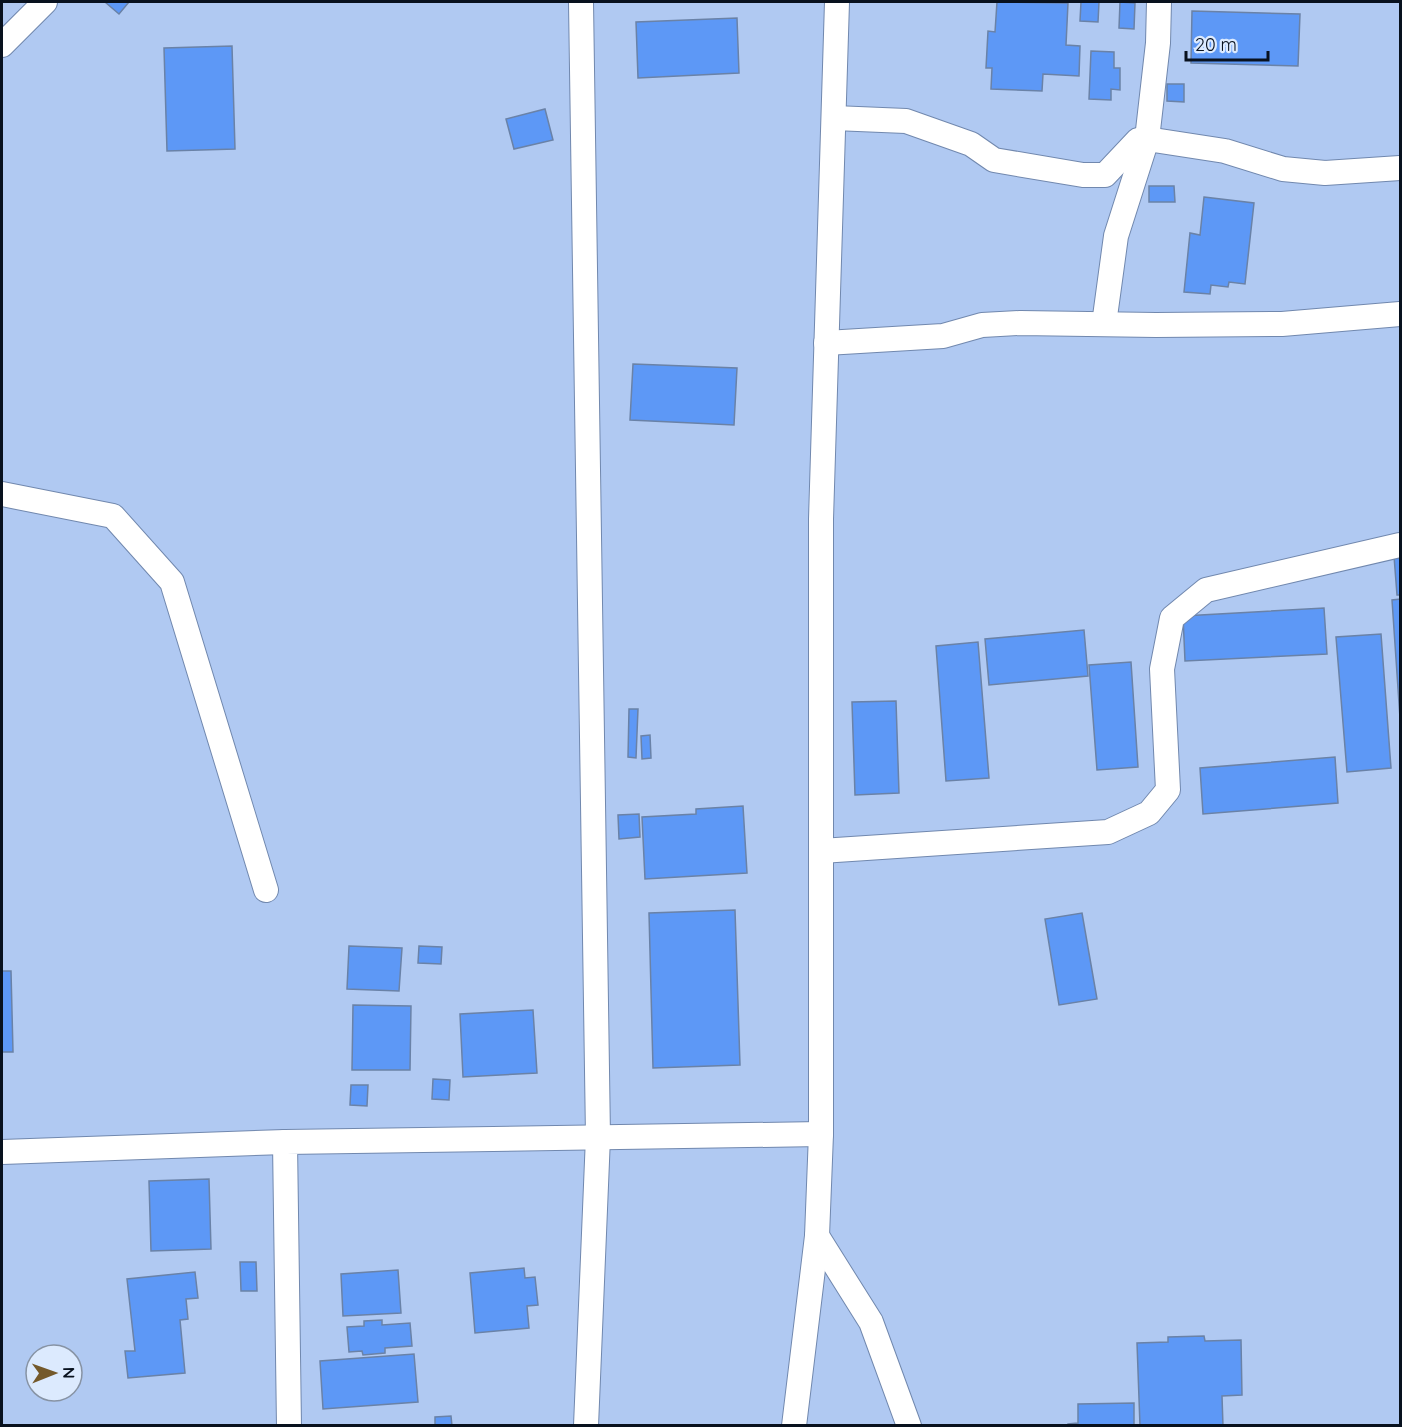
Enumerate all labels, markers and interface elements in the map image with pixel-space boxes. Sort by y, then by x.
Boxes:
scale bar [1186,24,1268,62]
text: 20 m [1195,33,1237,56]
north arrow [24,1343,84,1403]
text: N [59,1367,79,1379]

